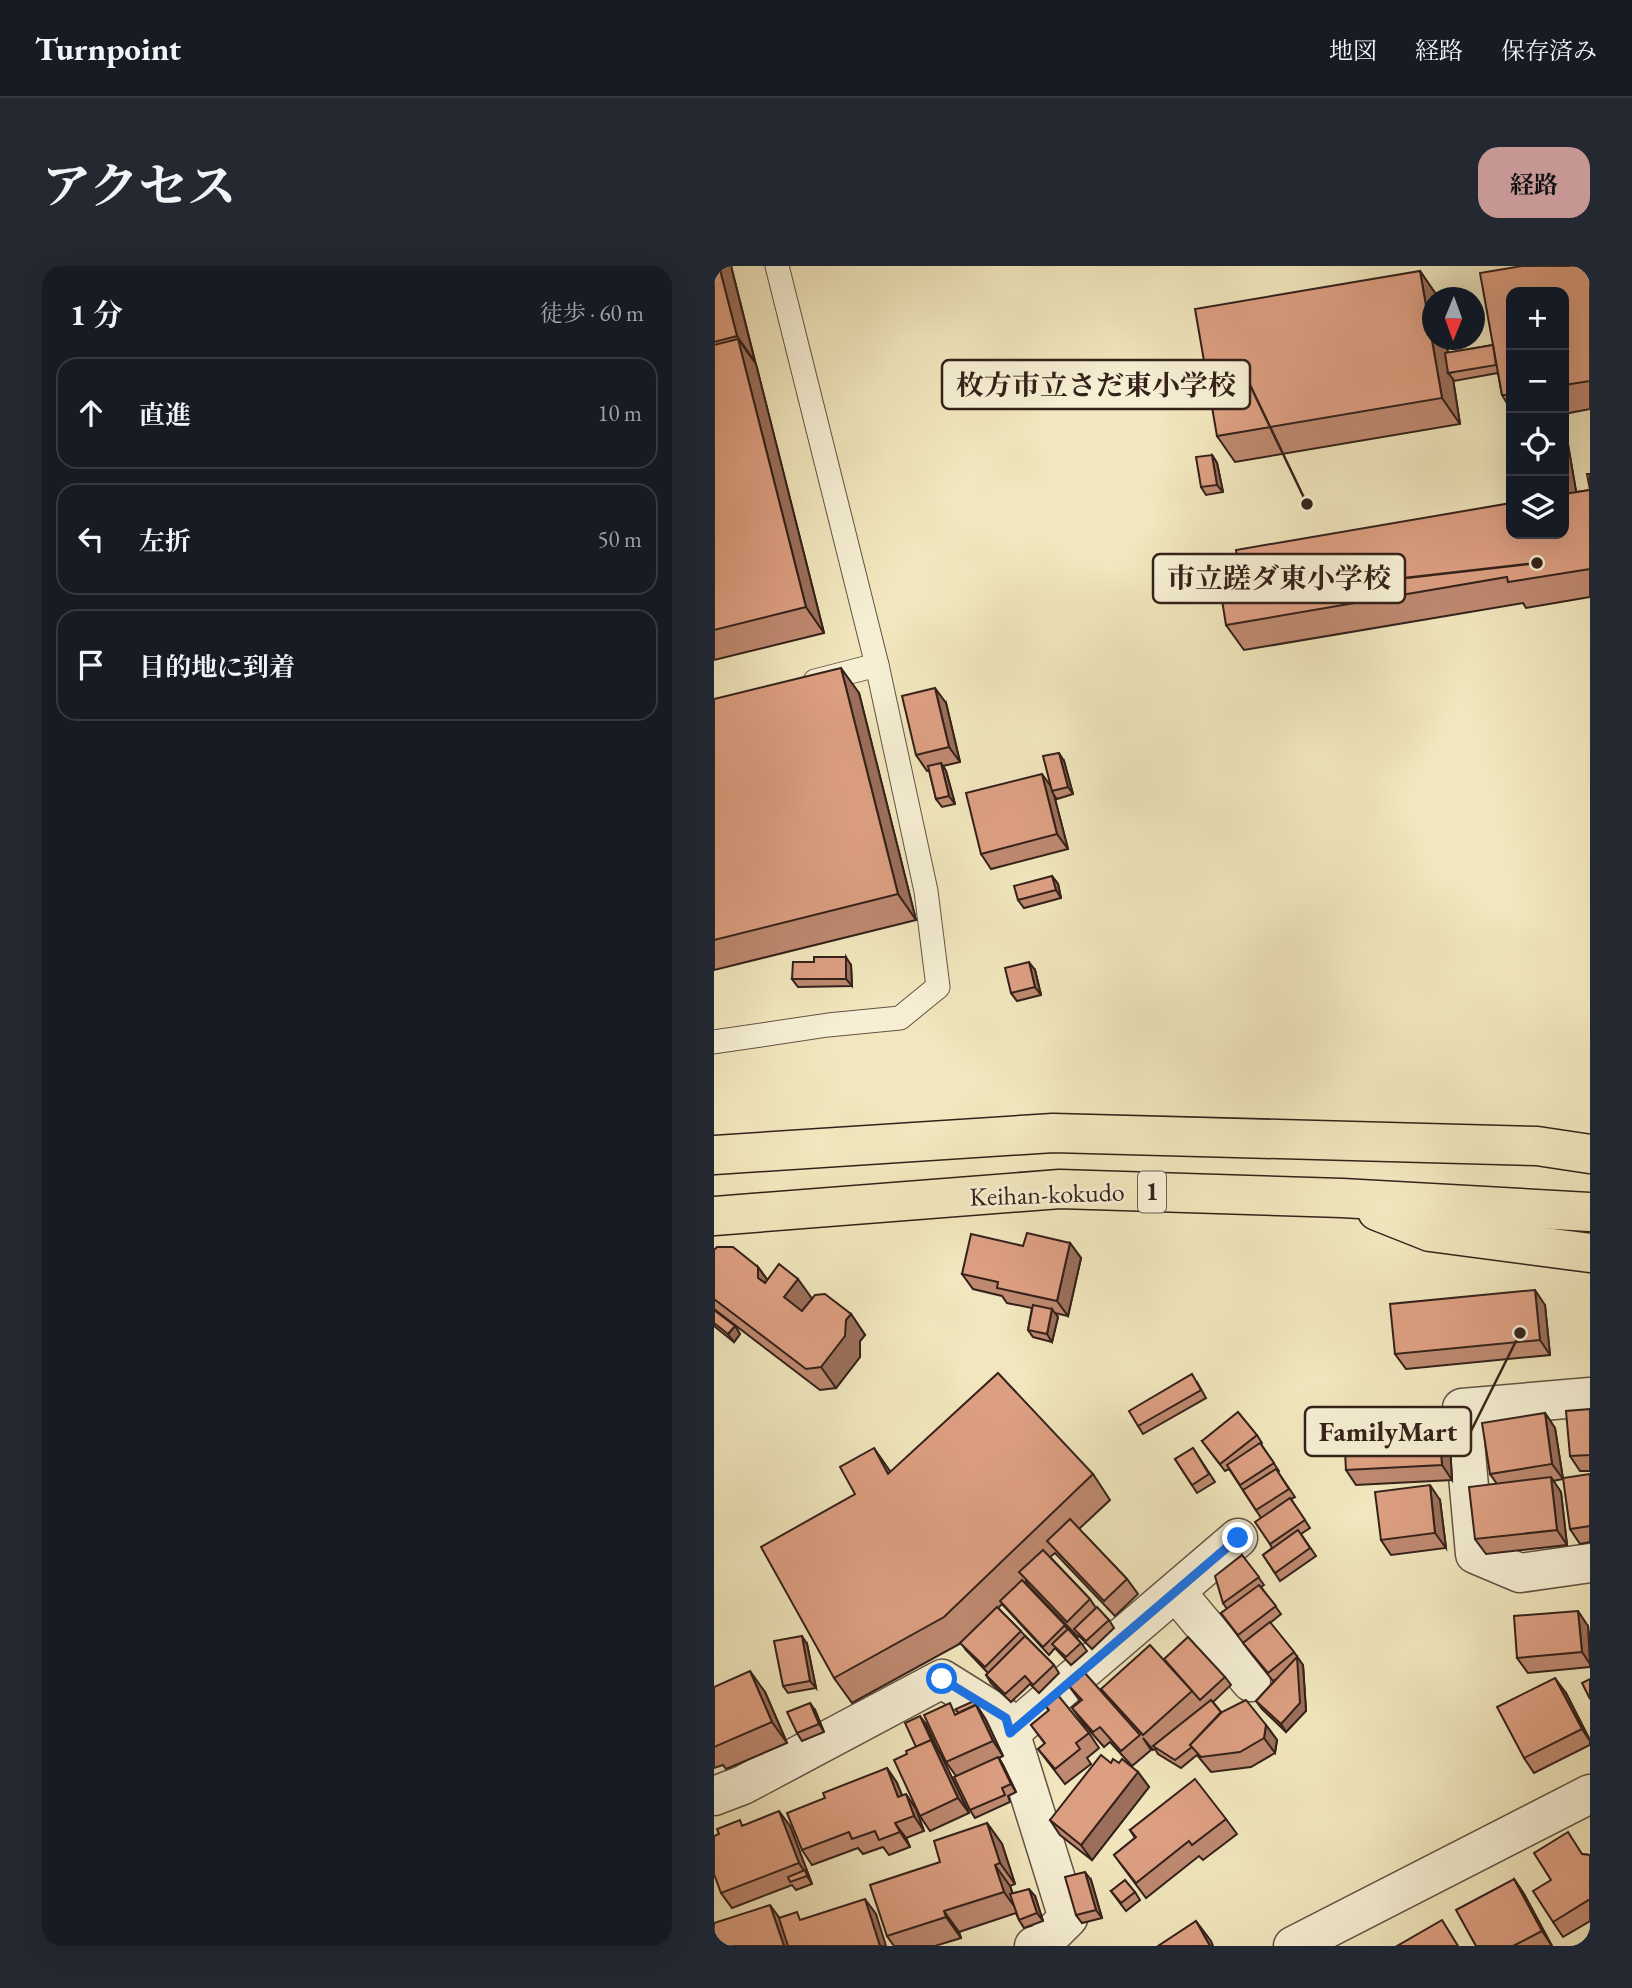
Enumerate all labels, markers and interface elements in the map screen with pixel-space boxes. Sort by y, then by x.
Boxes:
text: Turnpoint [35,27,181,70]
text: 地図 [1329,35,1377,66]
text: 経路 [1415,35,1463,66]
text: 保存済み [1501,35,1597,66]
button: 経路 [1478,147,1590,218]
text: アクセス [42,154,237,218]
north arrow [1422,287,1485,350]
map controls [1506,287,1569,539]
button: + [1506,287,1569,350]
text: 1 分 [70,295,123,334]
text: 徒歩 · 60 m [540,298,644,328]
button: − [1506,350,1569,413]
callout: 枚方市立さだ東小学校 [942,360,1250,409]
text: 枚方市立さだ東小学校 [956,367,1236,403]
icon: ahead [72,394,110,432]
text: 直進 [139,398,191,432]
text: 10 m [597,398,642,428]
button: locate [1506,413,1569,476]
button: layers [1506,476,1569,539]
icon: left [72,520,110,558]
text: 左折 [139,524,191,558]
text: 50 m [597,524,642,554]
callout: 市立蹉ダ東小学校 [1153,554,1405,603]
text: 市立蹉ダ東小学校 [1167,560,1391,596]
icon: arrive [72,646,110,684]
text: 目的地に到着 [139,650,295,684]
road number: 1 [1138,1172,1166,1212]
street label: Keihan-kokudo [969,1174,1125,1214]
callout: FamilyMart [1305,1407,1471,1456]
text: FamilyMart [1319,1413,1458,1449]
route end [1222,1522,1253,1553]
route start [926,1663,957,1694]

